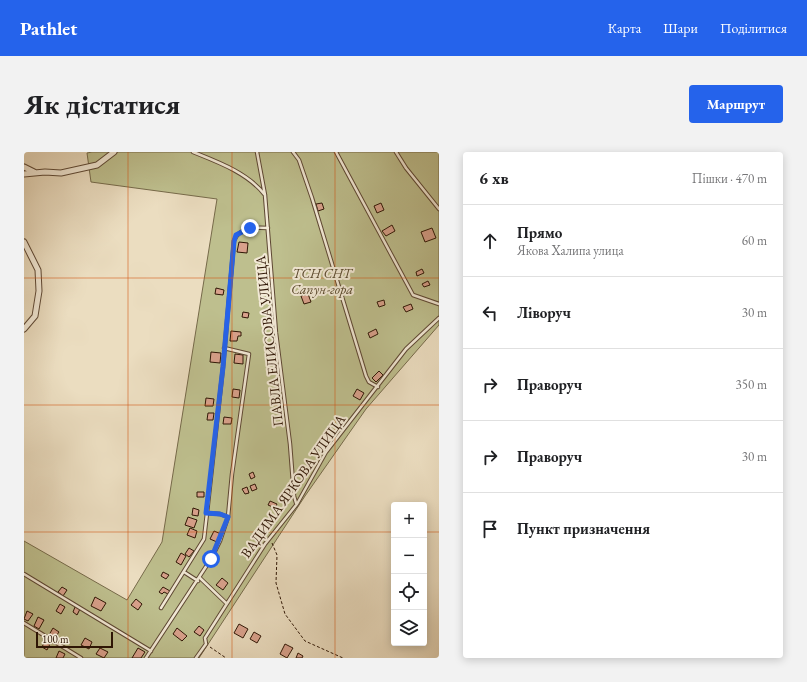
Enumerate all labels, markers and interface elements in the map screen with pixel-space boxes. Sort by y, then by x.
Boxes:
text: Pathlet [20,16,77,41]
text: Карта [608,19,641,37]
text: Шари [663,19,698,37]
text: Поділитися [720,19,787,37]
button: Маршрут [689,85,783,123]
text: Як дістатися [24,86,180,122]
text: 6 хв [479,167,509,189]
text: Пішки · 470 m [692,170,767,187]
route end [241,219,259,237]
text: Прямо [517,223,562,242]
icon: ahead [479,230,501,252]
text: 60 m [742,232,767,249]
text: Якова Халипа улица [517,242,624,259]
street label: ПАВЛА ЕЛИСОВА УЛИЦА [251,254,287,427]
park label: ТСН СНТ Сапун-гора [291,264,354,298]
icon: left [479,302,501,324]
text: Ліворуч [517,303,571,322]
text: 30 m [742,304,767,321]
icon: right [479,374,501,396]
text: Праворуч [517,375,582,394]
text: 350 m [736,376,767,393]
street label: ВАДИМА ЯРКОВА УЛИЦА [237,411,350,561]
icon: right [479,446,501,468]
text: Праворуч [517,447,582,466]
text: 30 m [742,448,767,465]
map controls [391,502,427,646]
button: + [391,502,427,538]
icon: arrive [479,518,501,540]
text: Пункт призначення [517,519,650,538]
button: − [391,538,427,574]
route start [202,550,220,568]
button: locate [391,574,427,610]
button: layers [391,610,427,646]
scale bar [36,630,113,649]
text: 100 m [42,632,69,646]

